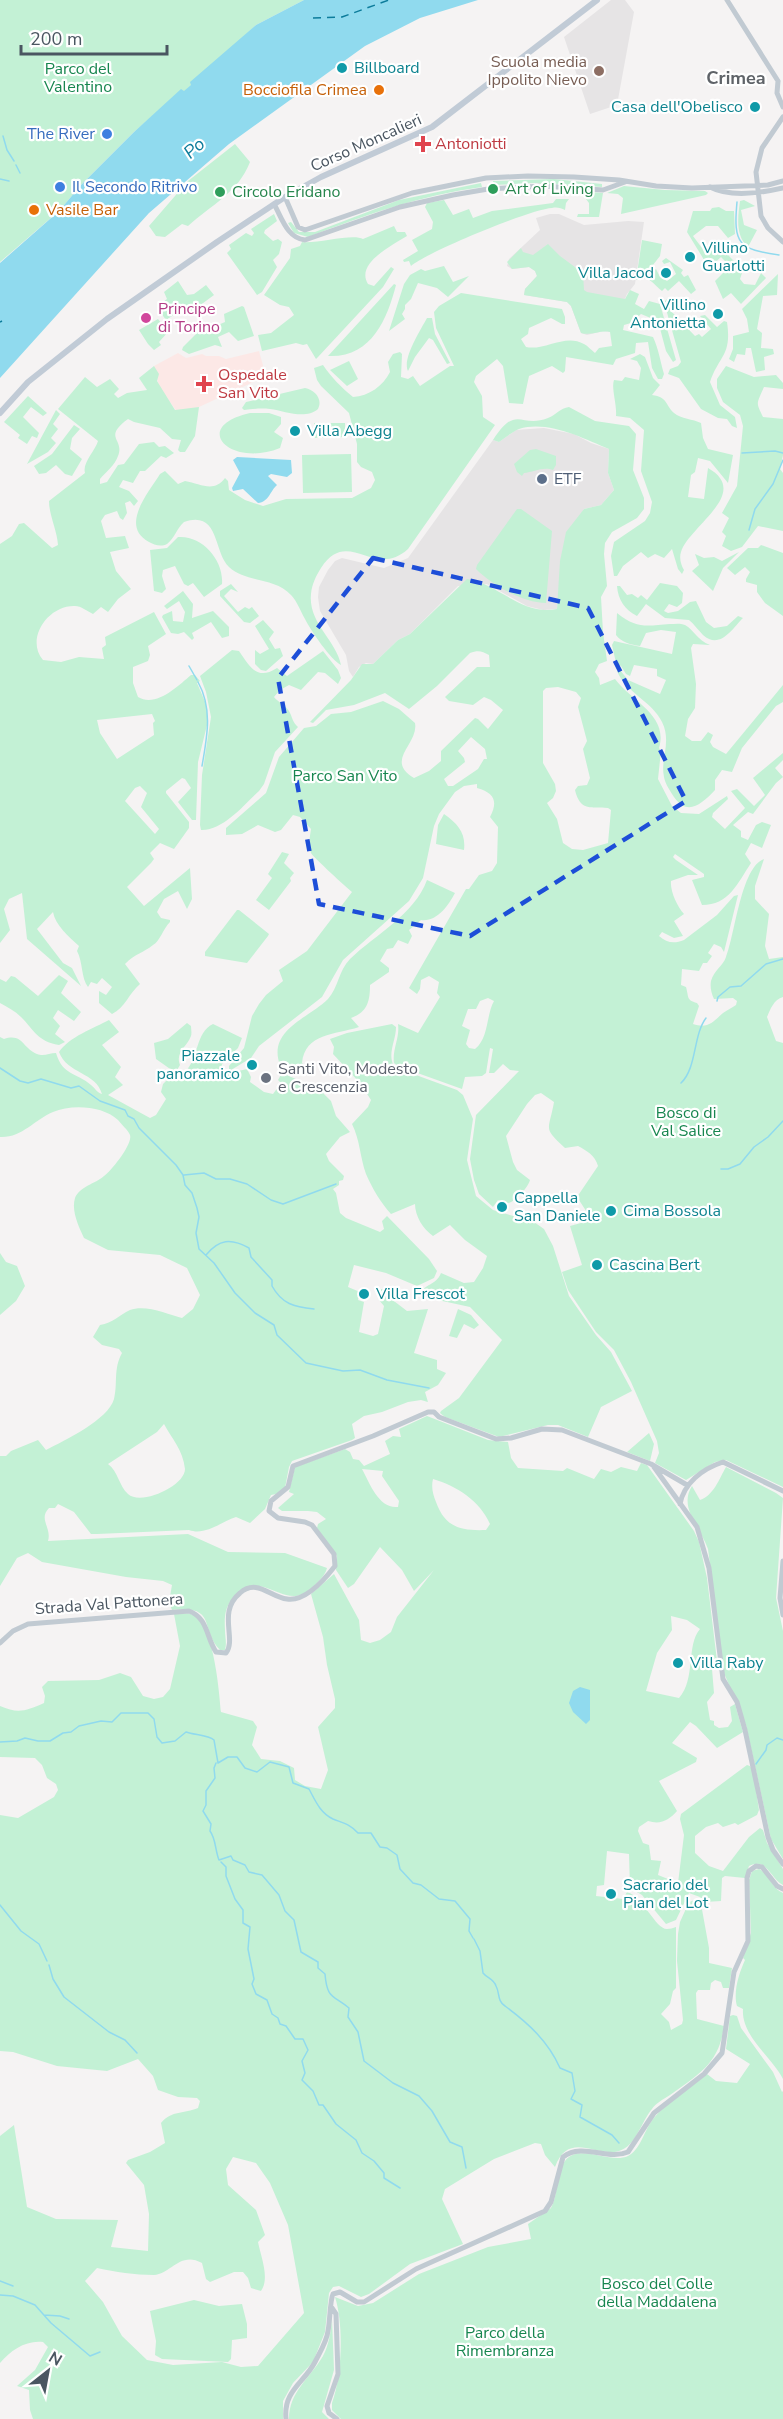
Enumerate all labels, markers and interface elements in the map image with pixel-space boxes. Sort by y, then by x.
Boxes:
scale bar [21,18,166,56]
text: 200 m [30,27,82,51]
place label: Scuola media Ippolito Nievo [487,51,587,91]
place label: Billboard [354,57,420,79]
park label: Parco del Valentino [43,58,112,98]
marker: Billboard [335,61,349,75]
marker: Scuola media Ippolito Nievo [592,64,606,78]
district label: Crimea [706,66,766,90]
place label: Bocciofila Crimea [243,79,367,101]
marker: Bocciofila Crimea [372,83,386,97]
place label: Casa dell'Obelisco [611,96,743,118]
marker: Casa dell'Obelisco [748,100,762,114]
street label: Corso Moncalieri [307,109,425,177]
place label: The River [27,123,95,145]
marker: The River [100,127,114,141]
water label: Po [178,132,210,164]
place label: Antoniotti [435,133,507,155]
marker: Antoniotti [416,137,430,151]
place label: Il Secondo Ritrivo [72,176,197,198]
place label: Art of Living [505,178,594,200]
marker: Il Secondo Ritrivo [53,180,67,194]
place label: Circolo Eridano [232,181,341,203]
marker: Art of Living [486,182,500,196]
marker: Circolo Eridano [213,185,227,199]
place label: Vasile Bar [45,199,119,221]
marker: Vasile Bar [27,203,41,217]
place label: Villino Guarlotti [701,237,765,277]
marker: Villino Guarlotti [683,250,697,264]
place label: Villa Jacod [577,262,654,284]
marker: Villa Jacod [659,266,673,280]
place label: Villino Antonietta [630,294,706,334]
place label: Principe di Torino [158,298,220,338]
marker: Villino Antonietta [711,307,725,321]
marker: Principe di Torino [139,311,153,325]
place label: Ospedale San Vito [218,364,287,404]
marker: Ospedale San Vito [195,375,213,393]
place label: Villa Abegg [306,420,392,442]
marker: Villa Abegg [288,424,302,438]
place label: ETF [554,468,582,490]
marker: ETF [535,472,549,486]
park label: Parco San Vito [293,765,397,787]
place label: Piazzale panoramico [157,1045,240,1085]
marker: Piazzale panoramico [245,1058,259,1072]
place label: Santi Vito, Modesto e Crescenzia [278,1058,418,1098]
marker: Santi Vito, Modesto e Crescenzia [259,1071,273,1085]
park label: Bosco di Val Salice [650,1102,721,1142]
place label: Cappella San Daniele [514,1187,600,1227]
marker: Cappella San Daniele [495,1200,509,1214]
place label: Cima Bossola [623,1200,721,1222]
marker: Cima Bossola [604,1204,618,1218]
place label: Cascina Bert [609,1254,700,1276]
marker: Cascina Bert [590,1258,604,1272]
place label: Villa Frescot [375,1283,465,1305]
marker: Villa Frescot [357,1287,371,1301]
street label: Strada Val Pattonera [34,1588,184,1620]
place label: Villa Raby [689,1652,764,1674]
marker: Villa Raby [671,1656,685,1670]
place label: Sacrario del Pian del Lot [623,1874,709,1914]
marker: Sacrario del Pian del Lot [604,1887,618,1901]
park label: Bosco del Colle della Maddalena [597,2273,717,2313]
park label: Parco della Rimembranza [456,2322,554,2362]
north arrow [18,2341,78,2401]
text: N [44,2346,66,2372]

